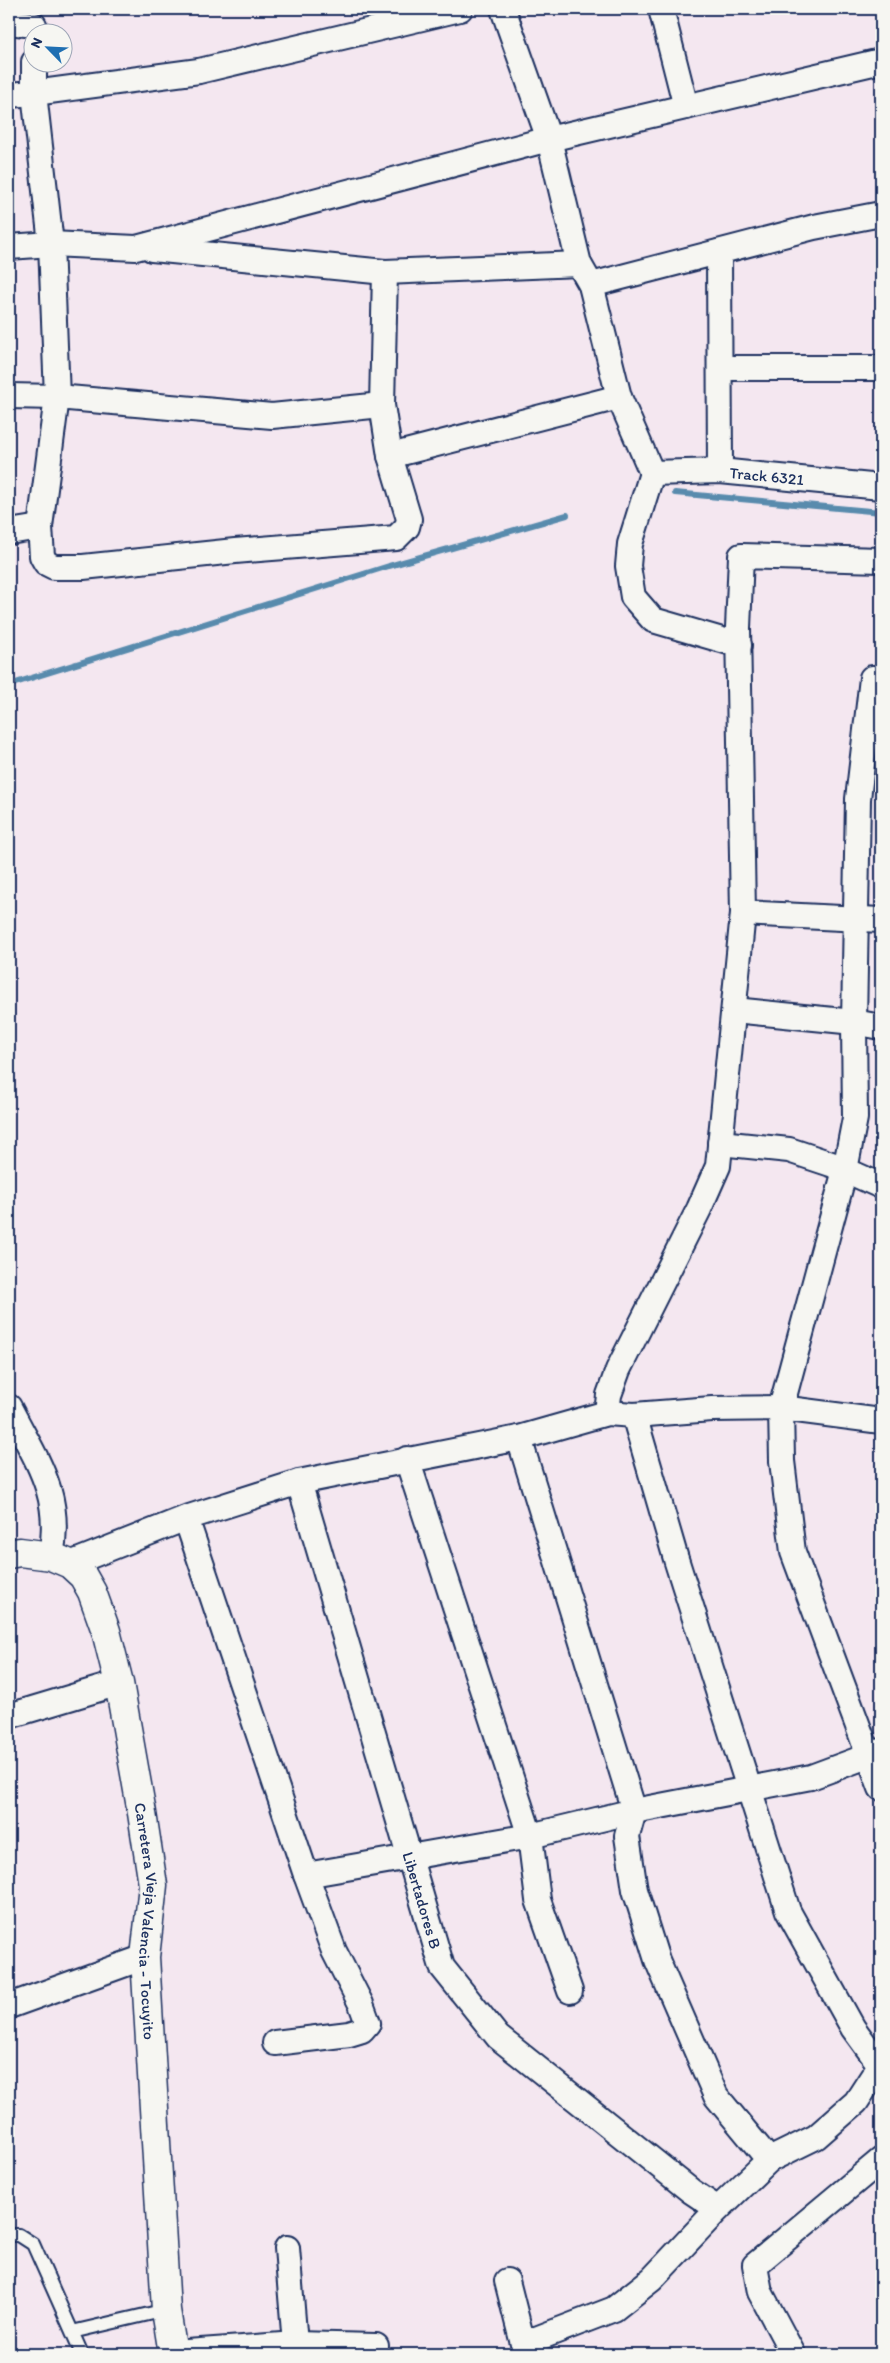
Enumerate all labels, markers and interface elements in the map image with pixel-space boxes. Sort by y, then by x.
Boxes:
north arrow [22,22,72,72]
text: N [27,35,46,51]
street label: Track 6321 [729,463,805,489]
street label: Carretera Vieja Valencia - Tocuyito [130,1801,162,2040]
street label: Libertadores B [399,1850,445,1951]

